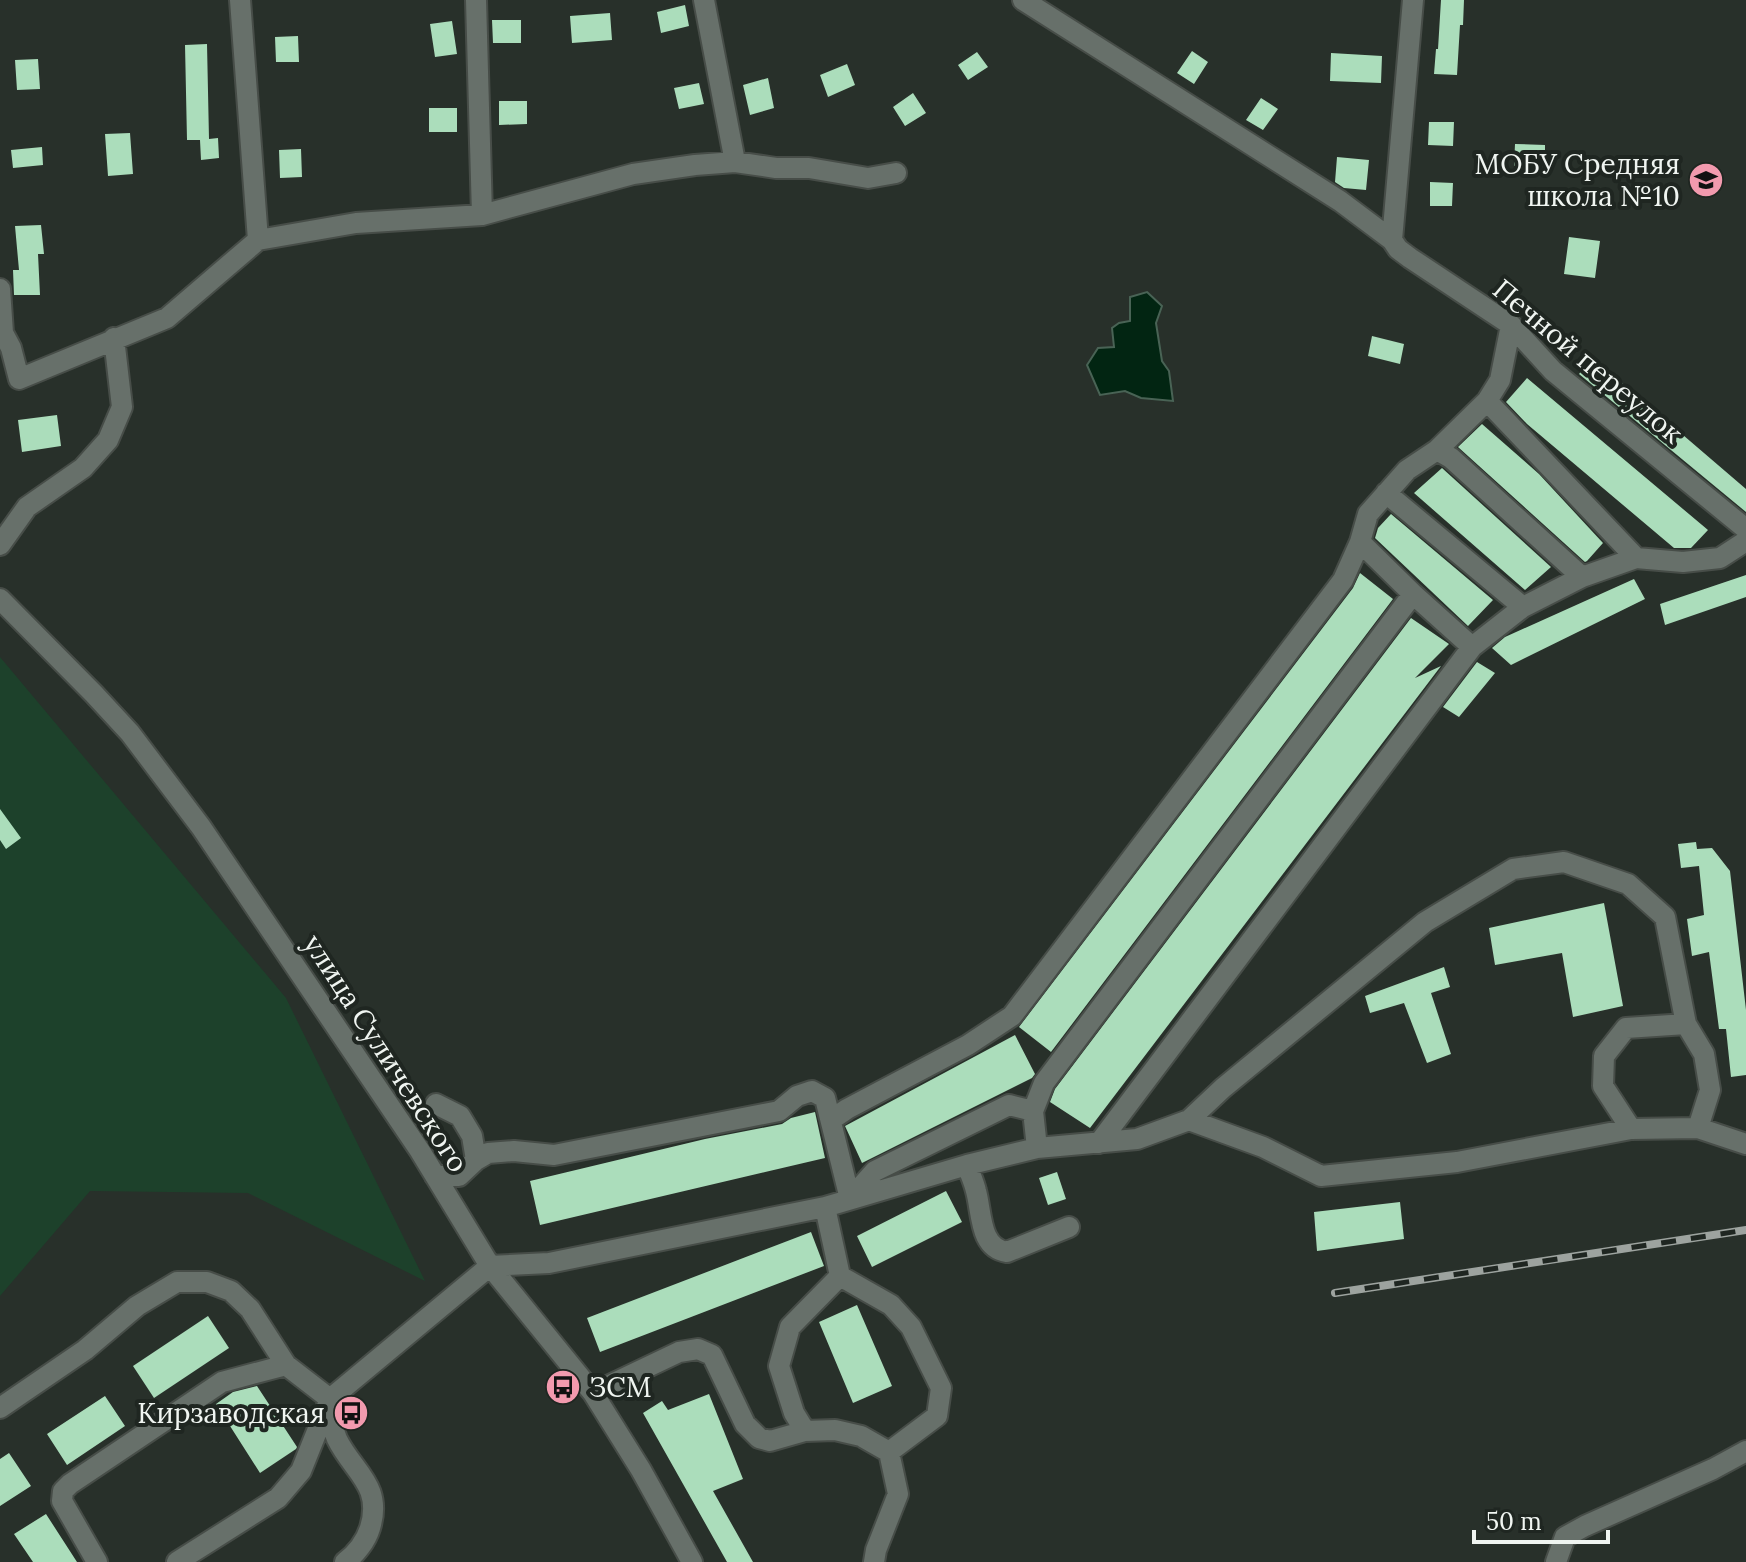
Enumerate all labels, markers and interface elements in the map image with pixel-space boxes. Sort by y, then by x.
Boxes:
place label: МОБУ Средняя школа №10 [1475,146,1680,214]
school or university icon: МОБУ Средняя школа №10 [1687,161,1725,199]
street label: Печной переулок [1486,271,1690,451]
street label: улица Суличевского [296,927,476,1179]
bus stop icon: ЗСМ [544,1368,582,1406]
place label: ЗСМ [589,1369,651,1405]
bus stop icon: Кирзаводская [332,1394,370,1432]
place label: Кирзаводская [137,1395,325,1431]
scale bar [1474,1494,1608,1544]
text: 50 m [1486,1506,1542,1537]

